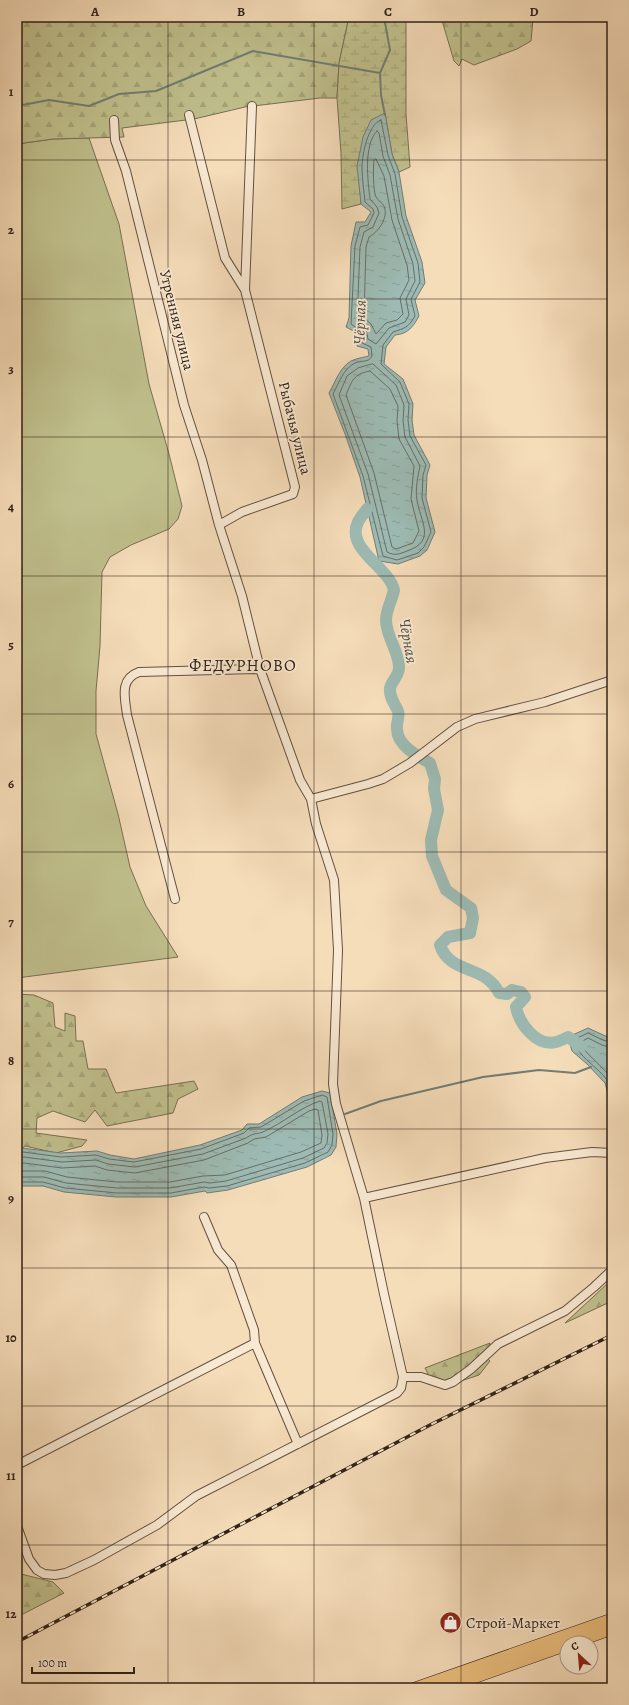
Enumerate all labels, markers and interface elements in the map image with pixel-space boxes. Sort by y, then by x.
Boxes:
text: A [90,3,100,20]
text: B [237,3,245,20]
text: C [384,3,392,20]
text: D [529,3,539,20]
text: 1 [9,83,14,100]
text: 2 [8,221,15,238]
street label: Утренняя улица [155,268,199,372]
water label: Чёрная [348,299,372,345]
text: 3 [8,360,14,377]
street label: Рыбачья улица [274,379,316,477]
text: 4 [8,498,14,515]
water label: Чёрная [393,617,423,665]
text: 5 [8,636,14,653]
district label: ФЕДУРНОВО [189,654,297,677]
text: 6 [8,775,14,792]
text: 7 [8,913,14,930]
text: 8 [8,1052,14,1069]
text: 9 [8,1190,14,1207]
text: 10 [5,1329,17,1346]
text: 11 [6,1467,16,1484]
text: 12 [6,1605,17,1622]
shop icon: Строй-Маркет [438,1610,464,1636]
place label: Строй-Маркет [466,1613,560,1633]
north arrow [559,1635,599,1675]
text: С [569,1638,581,1655]
scale bar [32,1649,134,1675]
text: 100 m [38,1655,67,1671]

